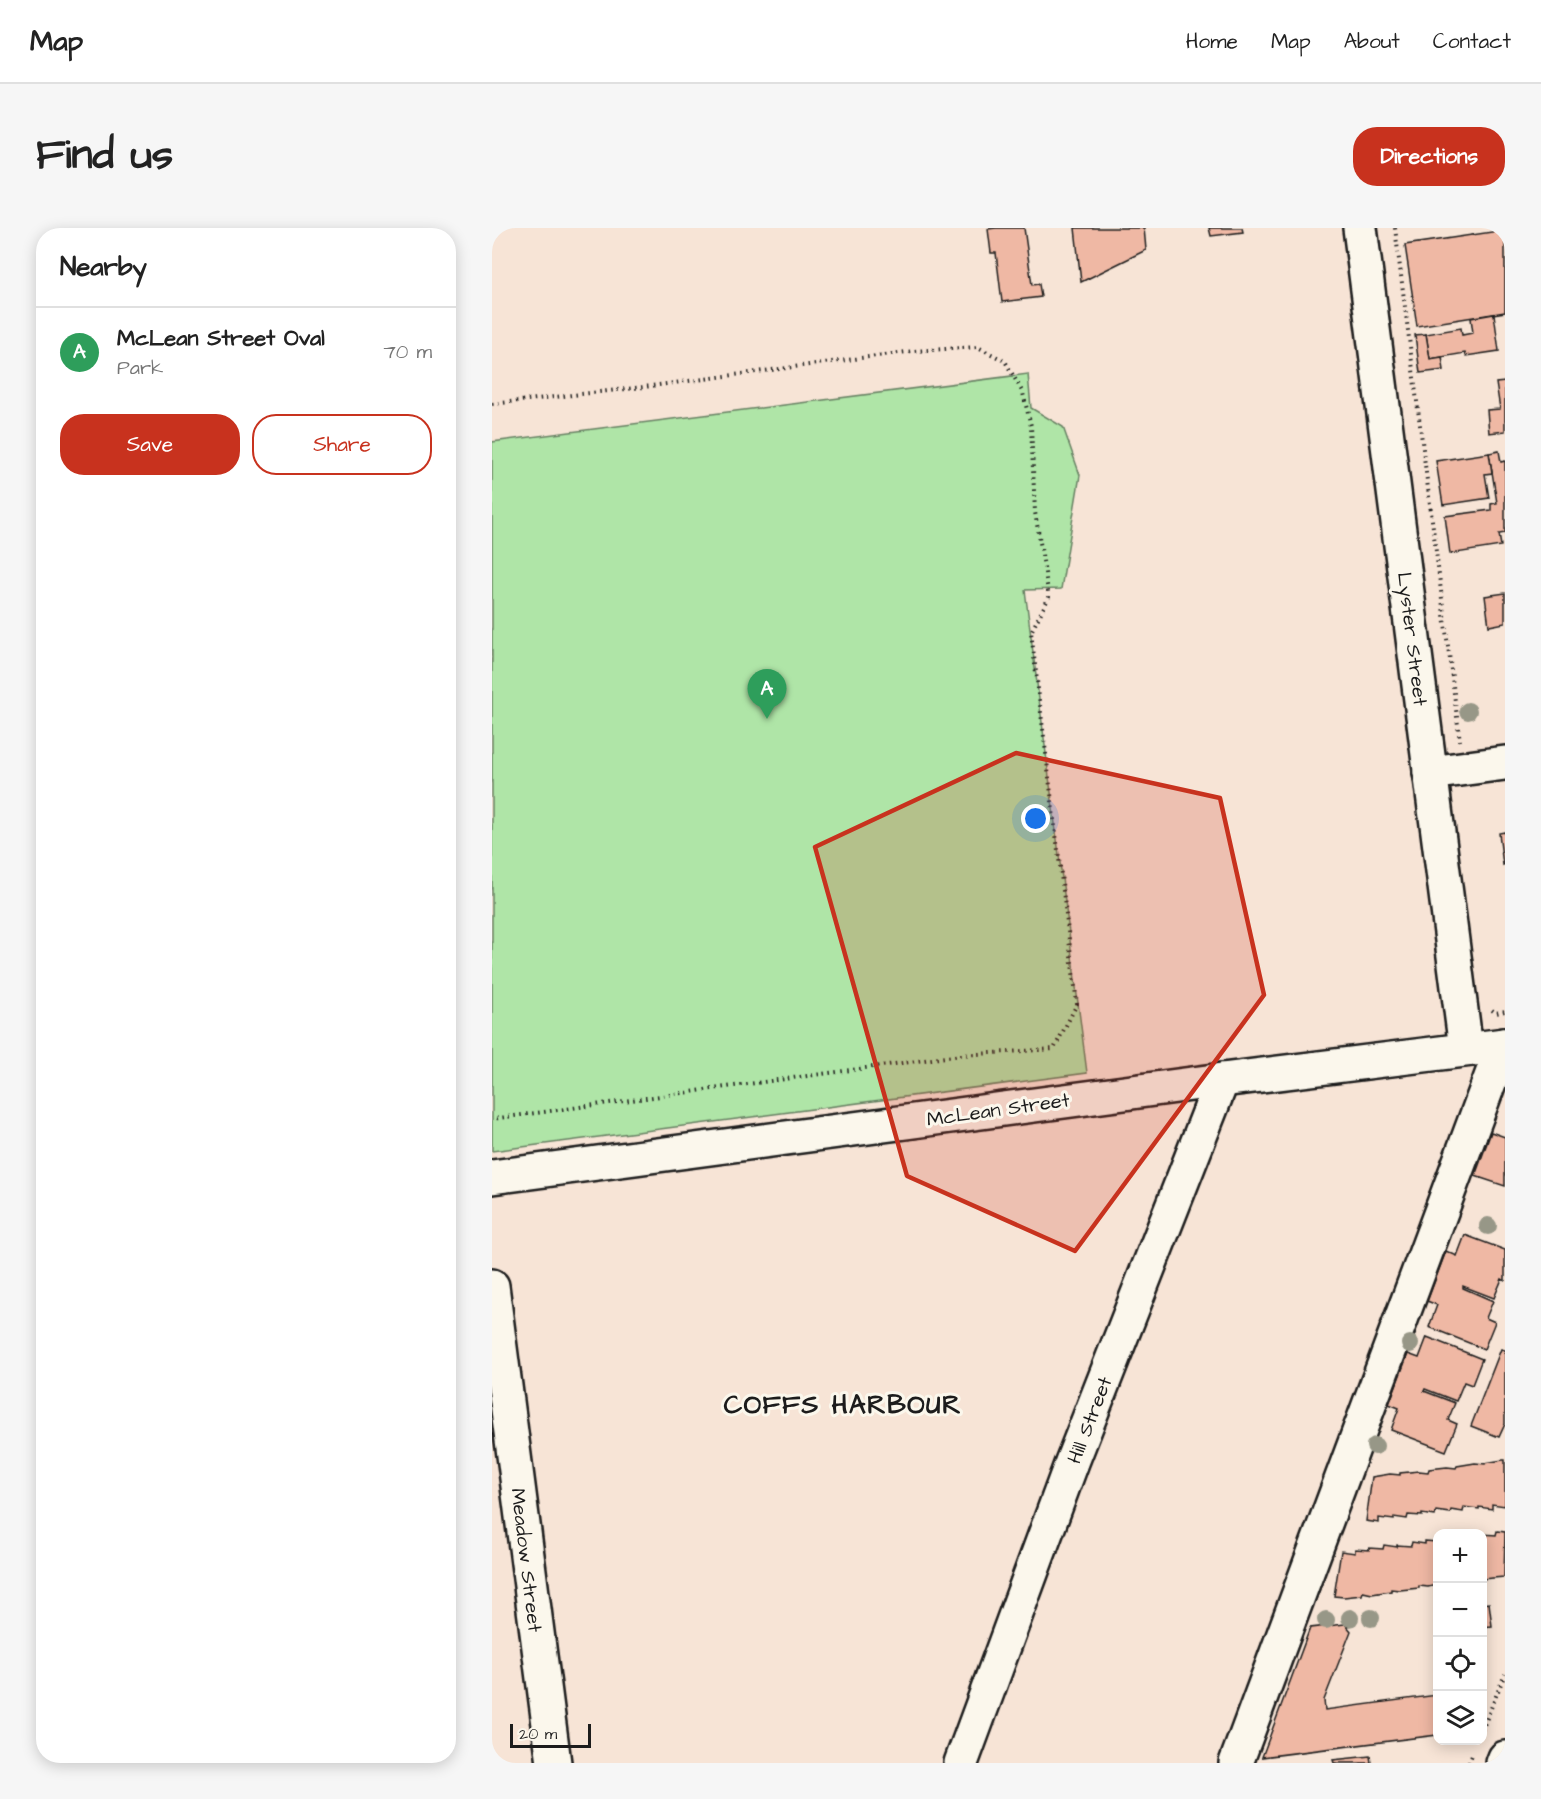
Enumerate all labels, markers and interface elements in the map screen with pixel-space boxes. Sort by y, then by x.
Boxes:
text: Map [30,22,83,61]
text: Home [1186,27,1238,56]
text: Map [1271,27,1311,56]
text: About [1344,27,1400,56]
text: Contact [1433,27,1511,56]
text: Find us [36,127,173,185]
button: Directions [1353,127,1505,186]
text: Nearby [60,249,147,285]
text: McLean Street Oval [117,323,325,354]
text: A [73,338,86,366]
text: 70 m [384,338,432,366]
text: Park [117,354,163,382]
button: Save [60,414,240,475]
button: Share [252,414,432,475]
street label: Lyster Street [1389,571,1434,708]
pin: A [748,670,786,719]
your location [1021,804,1050,833]
street label: McLean Street [925,1086,1071,1134]
street label: Hill Street [1061,1373,1119,1468]
district label: COFFS HARBOUR [724,1387,962,1423]
street label: Meadow Street [503,1486,549,1634]
map controls [1433,1529,1487,1745]
button: + [1433,1529,1487,1583]
button: − [1433,1583,1487,1637]
button: locate [1433,1637,1487,1691]
button: layers [1433,1691,1487,1745]
scale bar [510,1721,591,1748]
text: 20 m [519,1723,557,1745]

